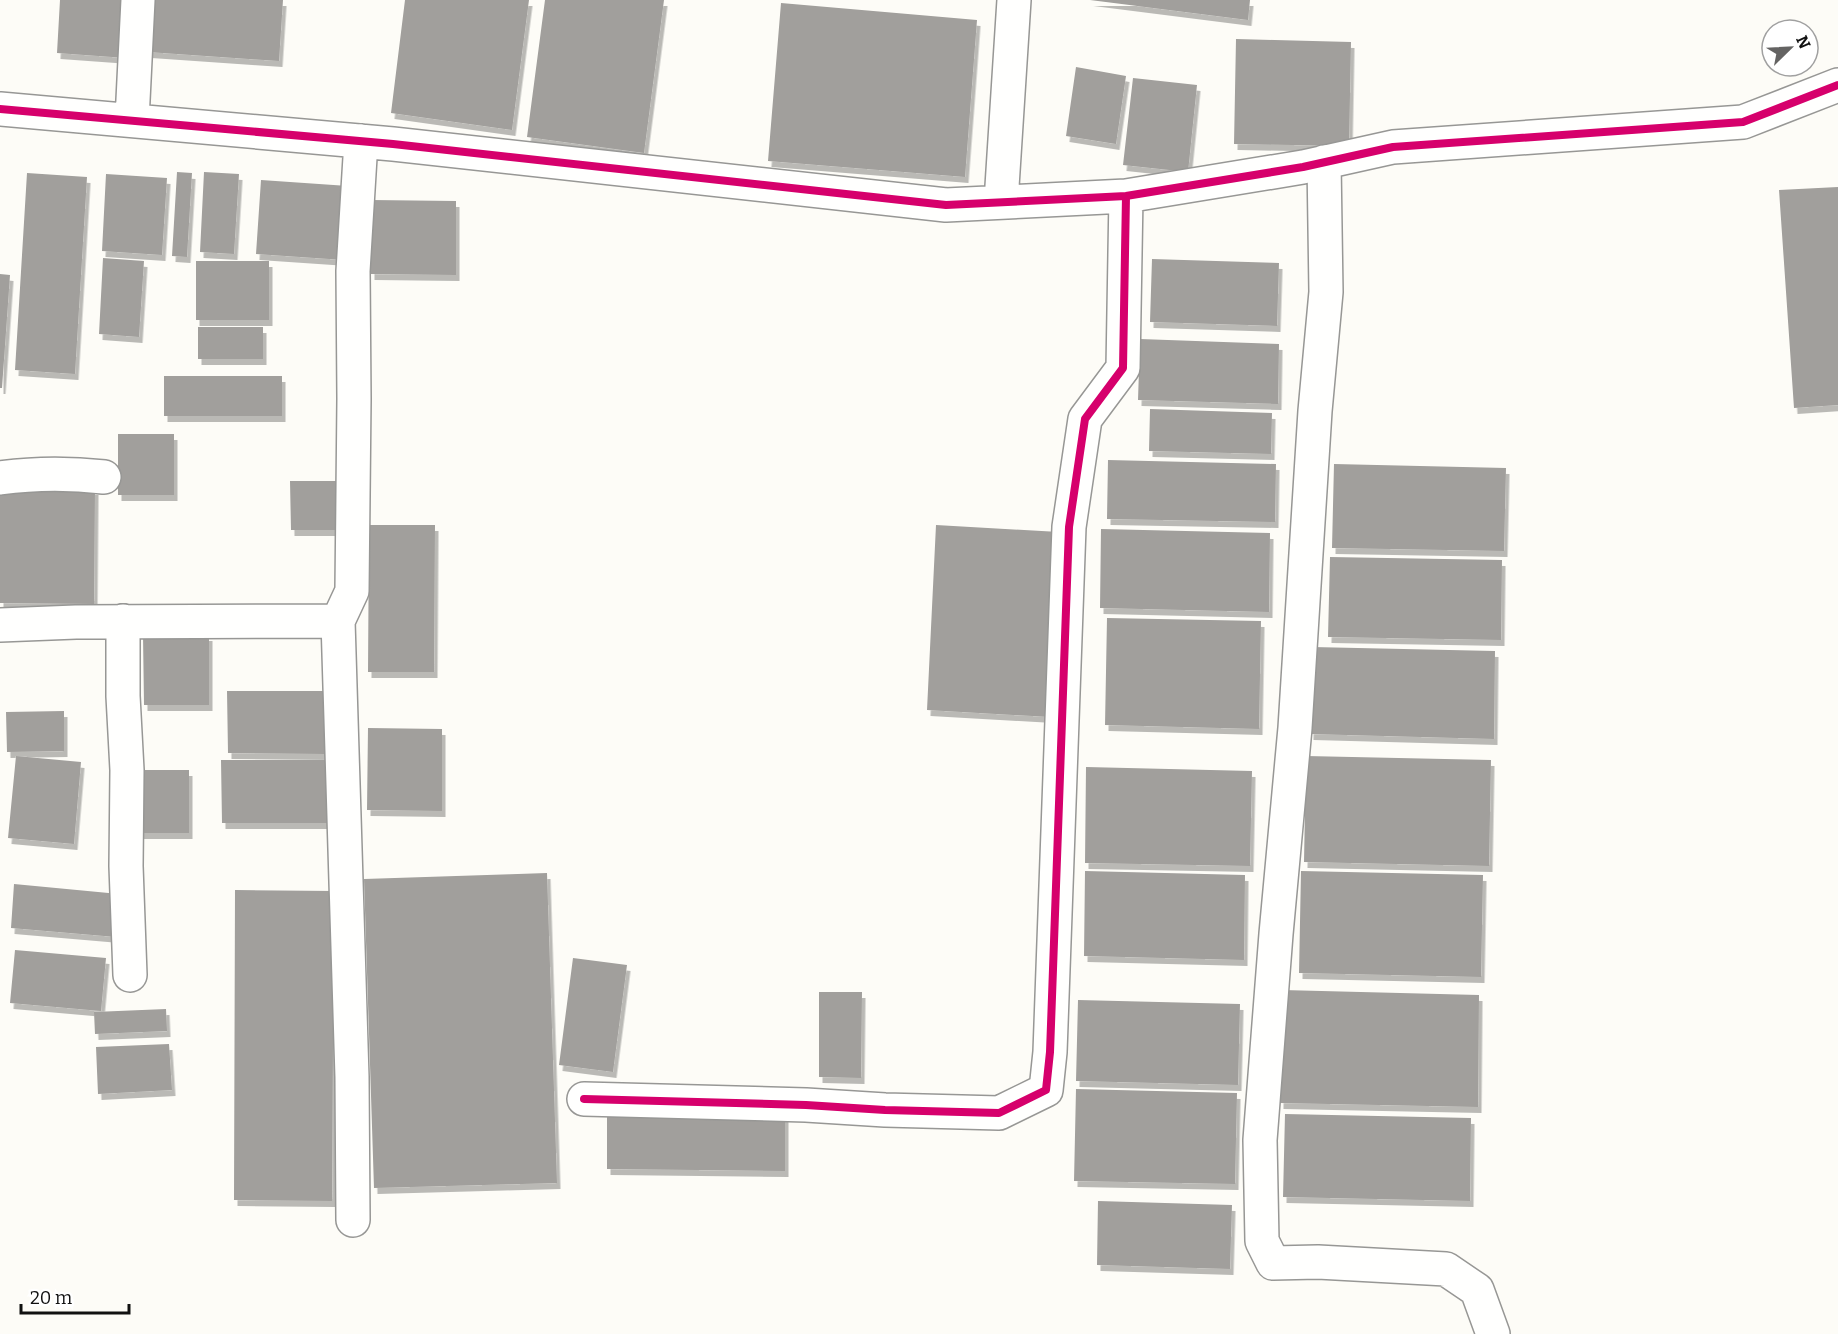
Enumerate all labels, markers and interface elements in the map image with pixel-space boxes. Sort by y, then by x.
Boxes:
north arrow [1760,18,1820,78]
text: N [1792,33,1814,52]
scale bar [21,1277,129,1315]
text: 20 m [30,1287,72,1309]

